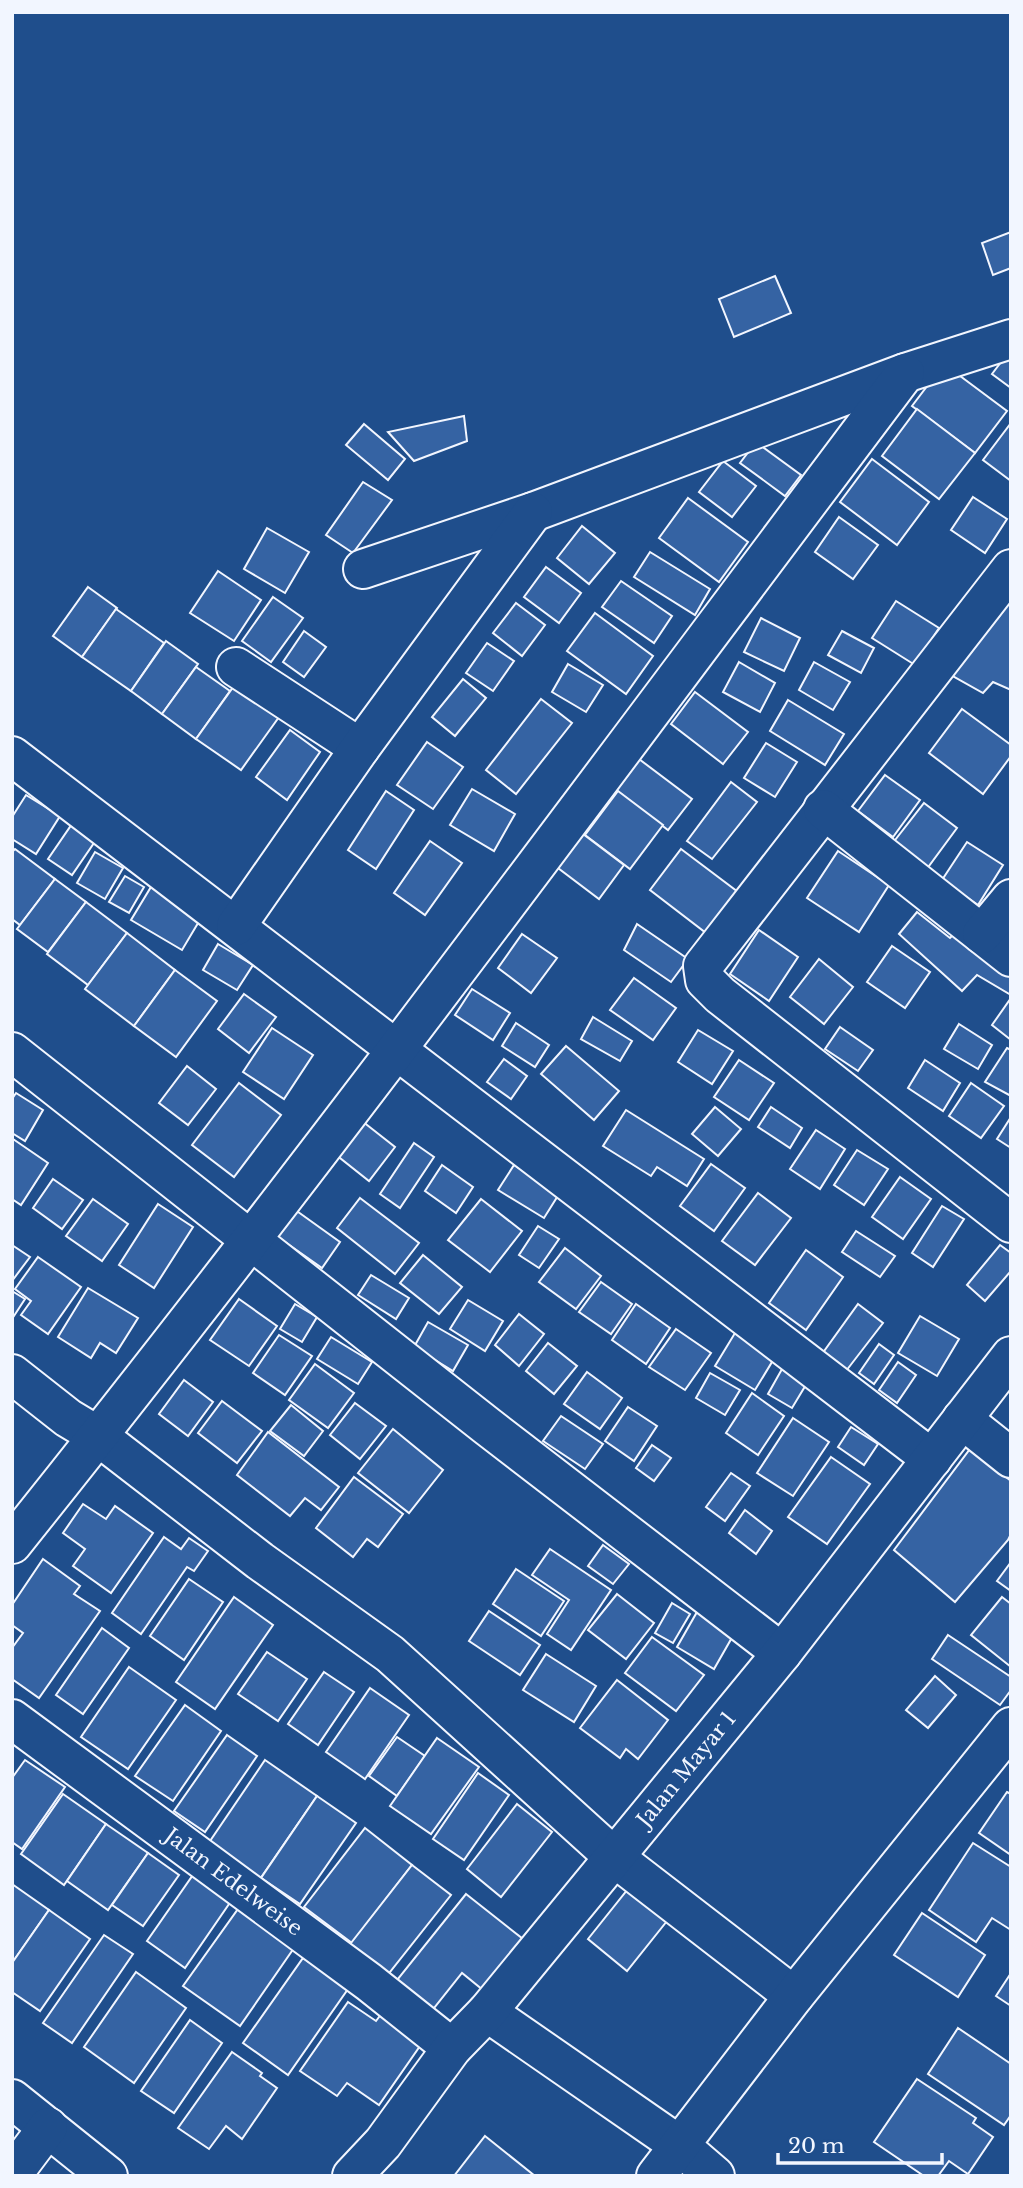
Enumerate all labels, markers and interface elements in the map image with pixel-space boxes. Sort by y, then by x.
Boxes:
street label: Jalan Mayar 1 [629,1706,742,1835]
street label: Jalan Edelweise [157,1821,307,1941]
scale bar [778,2122,942,2166]
text: 20 m [788,2133,845,2159]

